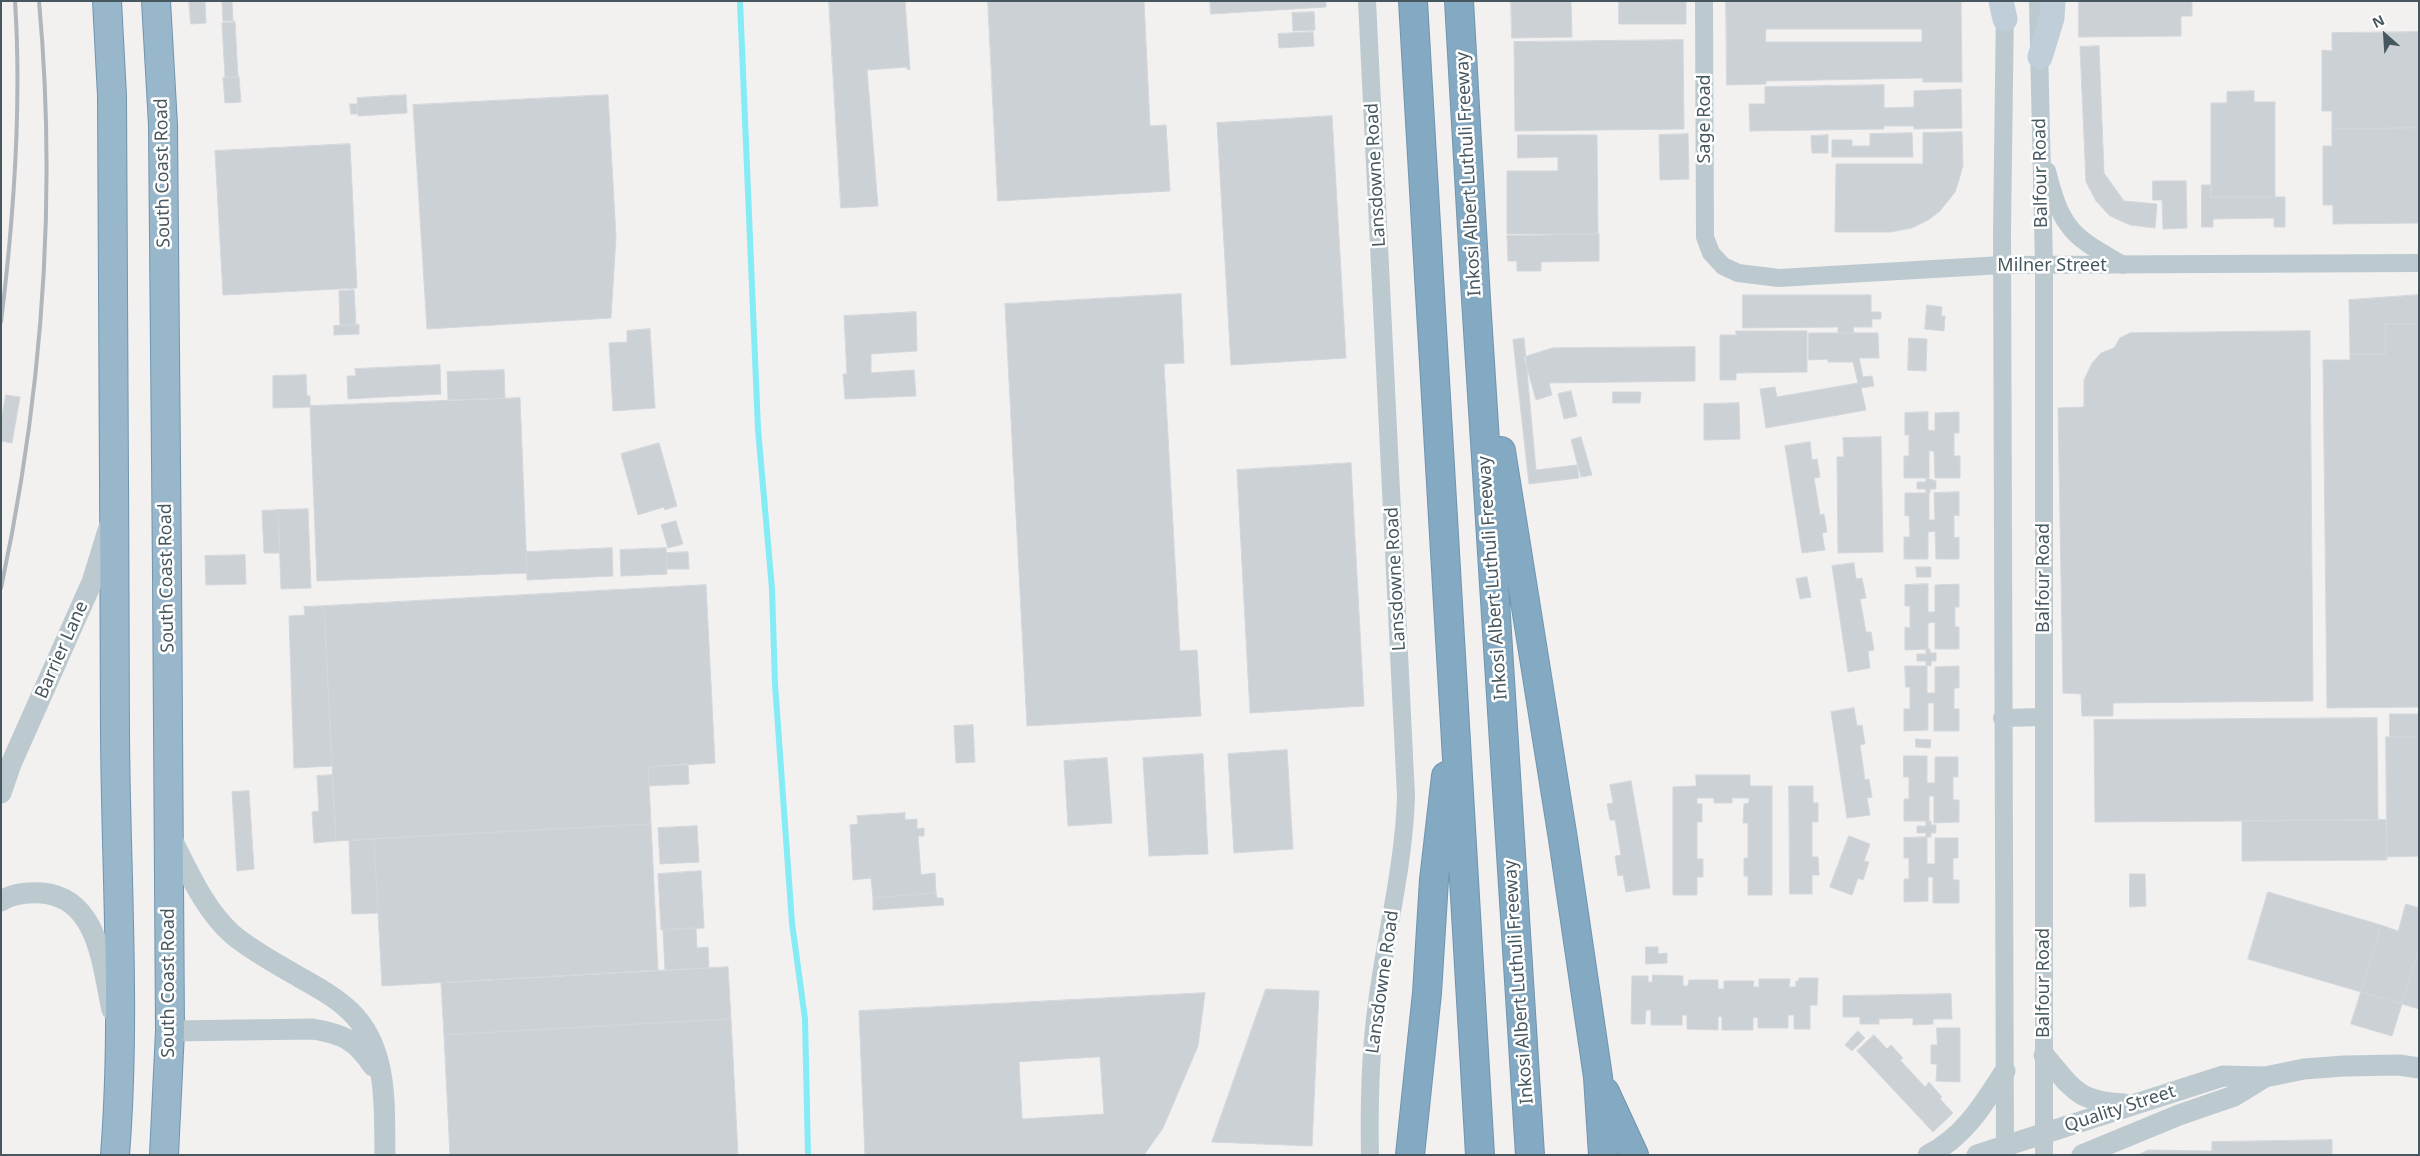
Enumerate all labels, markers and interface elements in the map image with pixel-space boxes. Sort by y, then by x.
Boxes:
north arrow [2360,10,2410,60]
text: N [2369,10,2387,32]
street label: Inkosi Albert Luthuli Freeway [1452,51,1486,297]
street label: Sage Road [1694,74,1716,164]
street label: South Coast Road [151,98,175,248]
street label: Lansdowne Road [1361,102,1391,248]
street label: Balfour Road [2029,118,2053,228]
street label: Milner Street [1997,255,2107,277]
street label: Inkosi Albert Luthuli Freeway [1474,455,1512,701]
street label: South Coast Road [155,503,179,653]
street label: Lansdowne Road [1381,506,1411,652]
street label: Balfour Road [2033,523,2055,633]
street label: Barrier Lane [31,598,93,702]
street label: Inkosi Albert Luthuli Freeway [1500,859,1538,1105]
street label: South Coast Road [158,908,180,1058]
street label: Lansdowne Road [1362,909,1404,1055]
street label: Balfour Road [2033,928,2055,1038]
street label: Quality Street [2062,1081,2178,1137]

